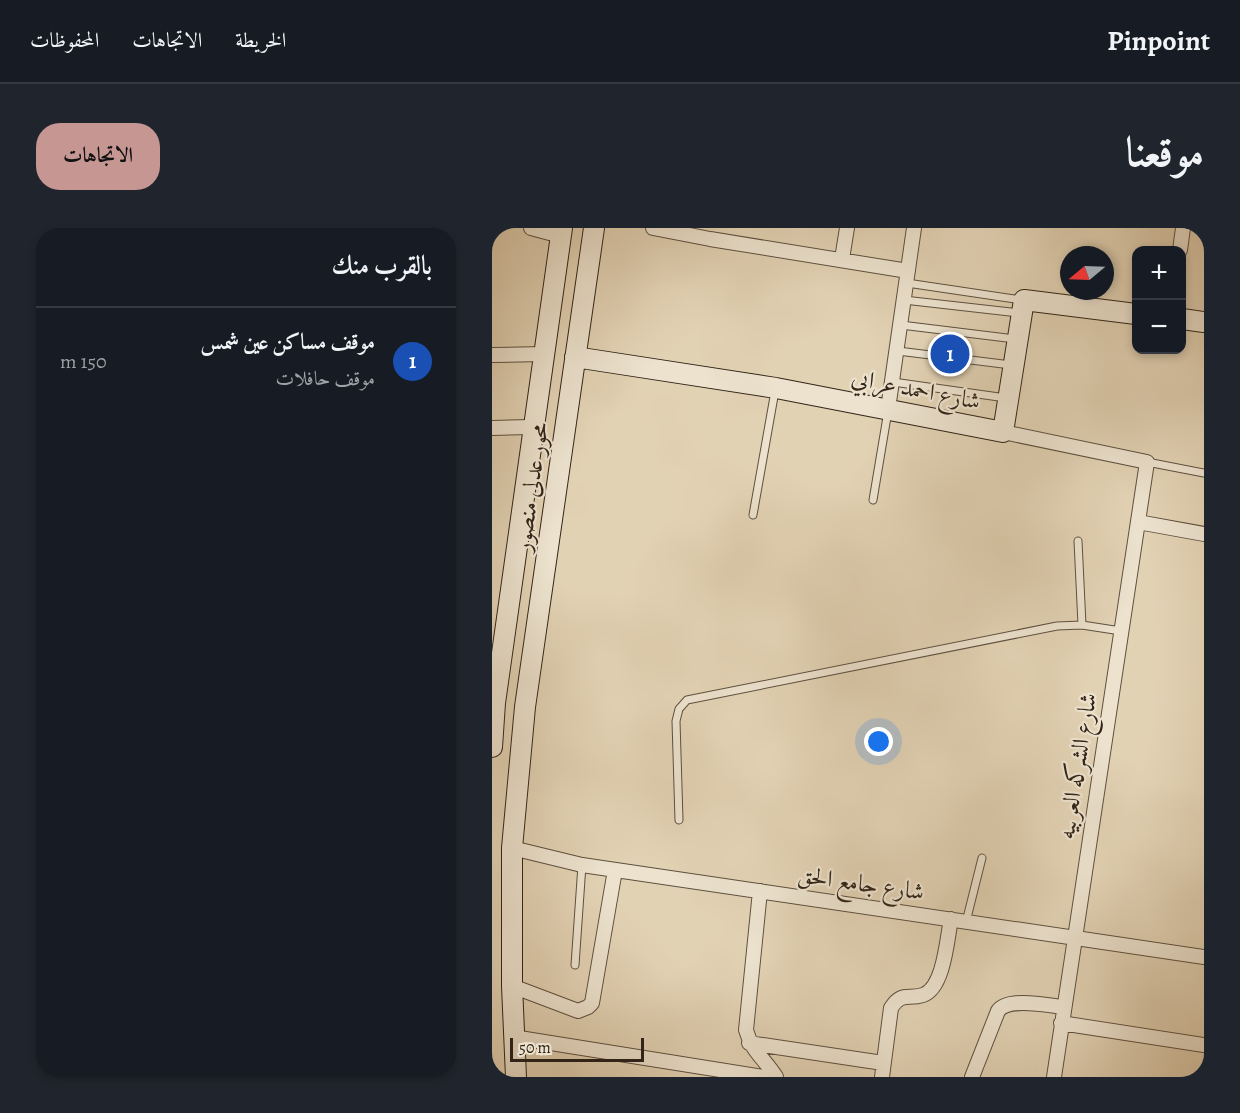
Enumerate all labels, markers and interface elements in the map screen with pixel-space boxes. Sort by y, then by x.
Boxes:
text: Pinpoint [1107,22,1210,60]
text: المحفوظات [30,26,99,54]
text: الاتجاهات [132,26,202,54]
text: الخريطة [235,26,286,54]
button: الاتجاهات [36,123,160,190]
text: موقعنا [1126,123,1204,180]
north arrow [1060,246,1114,300]
map controls [1132,246,1186,354]
button: + [1132,246,1186,300]
text: بالقرب منك [331,248,432,283]
button: − [1132,300,1186,354]
text: موقف مساكن عين شمس [200,327,375,357]
pin: 1 [930,332,970,376]
text: 150 m [60,348,107,375]
text: 1 [409,348,416,375]
street label: شارع احمد عرابي [848,361,983,421]
text: موقف حافلات [275,365,375,392]
street label: محور عدلى منصور [506,420,556,556]
street label: شارع الشركه العربيه [1050,691,1108,842]
your location [864,727,893,756]
street label: شارع جامع الحق [795,858,926,914]
scale bar [510,1035,644,1062]
text: 50 m [519,1037,551,1059]

